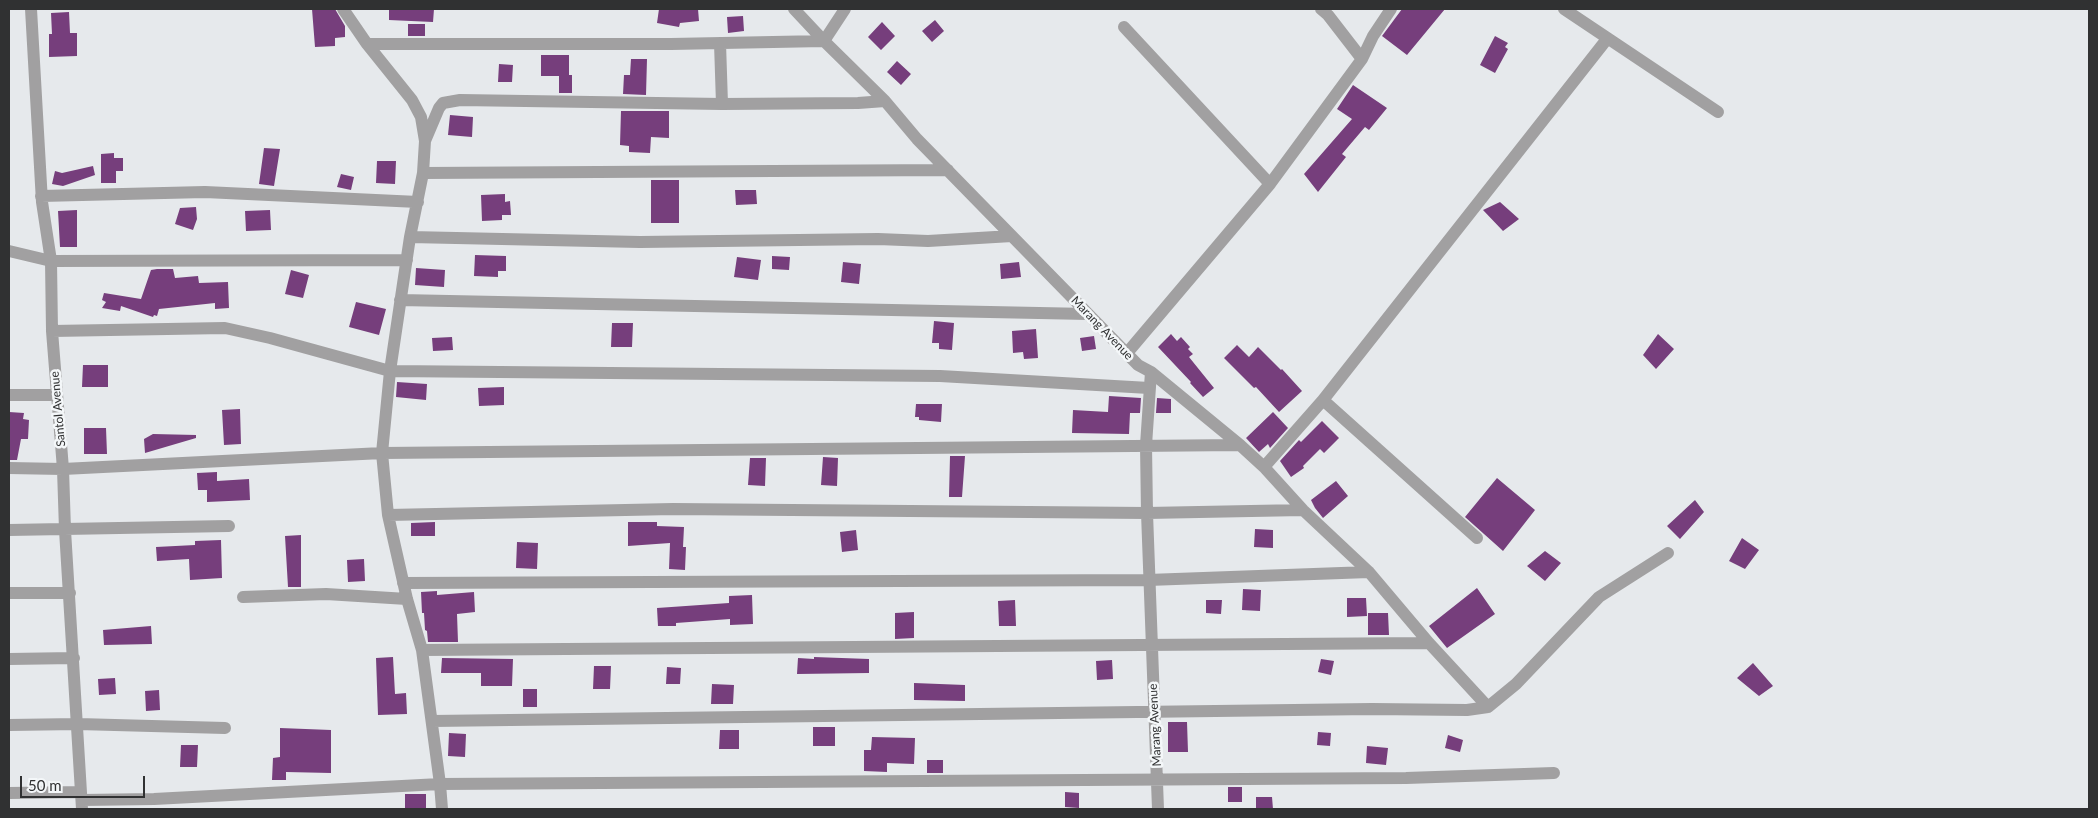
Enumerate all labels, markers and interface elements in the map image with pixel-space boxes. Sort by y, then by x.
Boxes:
street label: Marang Avenue [1068,293,1136,363]
street label: Santol Avenue [48,371,68,447]
street label: Marang Avenue [1146,683,1164,767]
scale bar [22,766,148,798]
text: 50 m [28,776,62,794]

